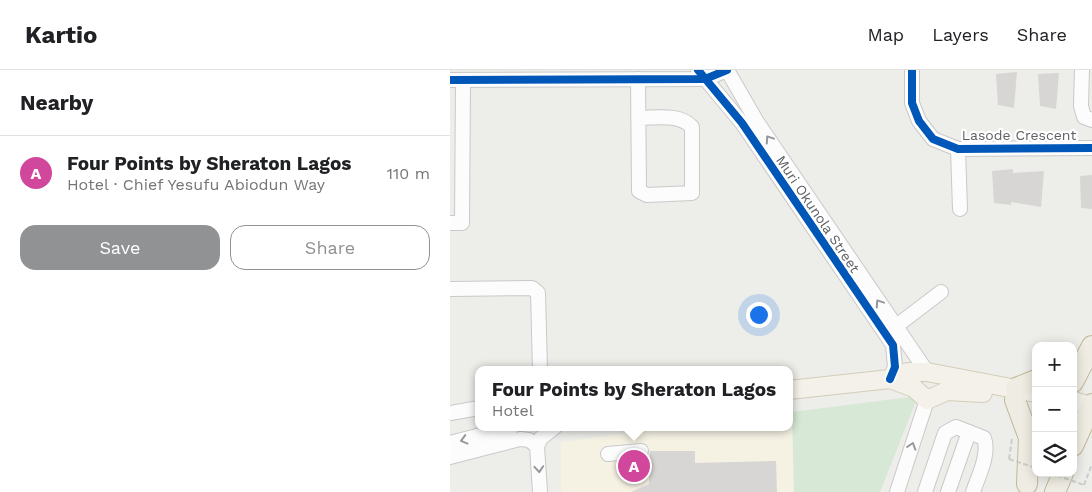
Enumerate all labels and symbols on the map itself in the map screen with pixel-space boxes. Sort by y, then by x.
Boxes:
street label: Lasode Crescent [962,127,1076,143]
one-way arrow [766,135,775,145]
street label: Muri Okunola Street [773,153,863,276]
one-way arrow [876,299,885,309]
your location [746,302,772,328]
one-way arrow [461,434,469,444]
one-way arrow [906,442,916,451]
pin: A [618,447,650,485]
one-way arrow [533,465,544,473]

